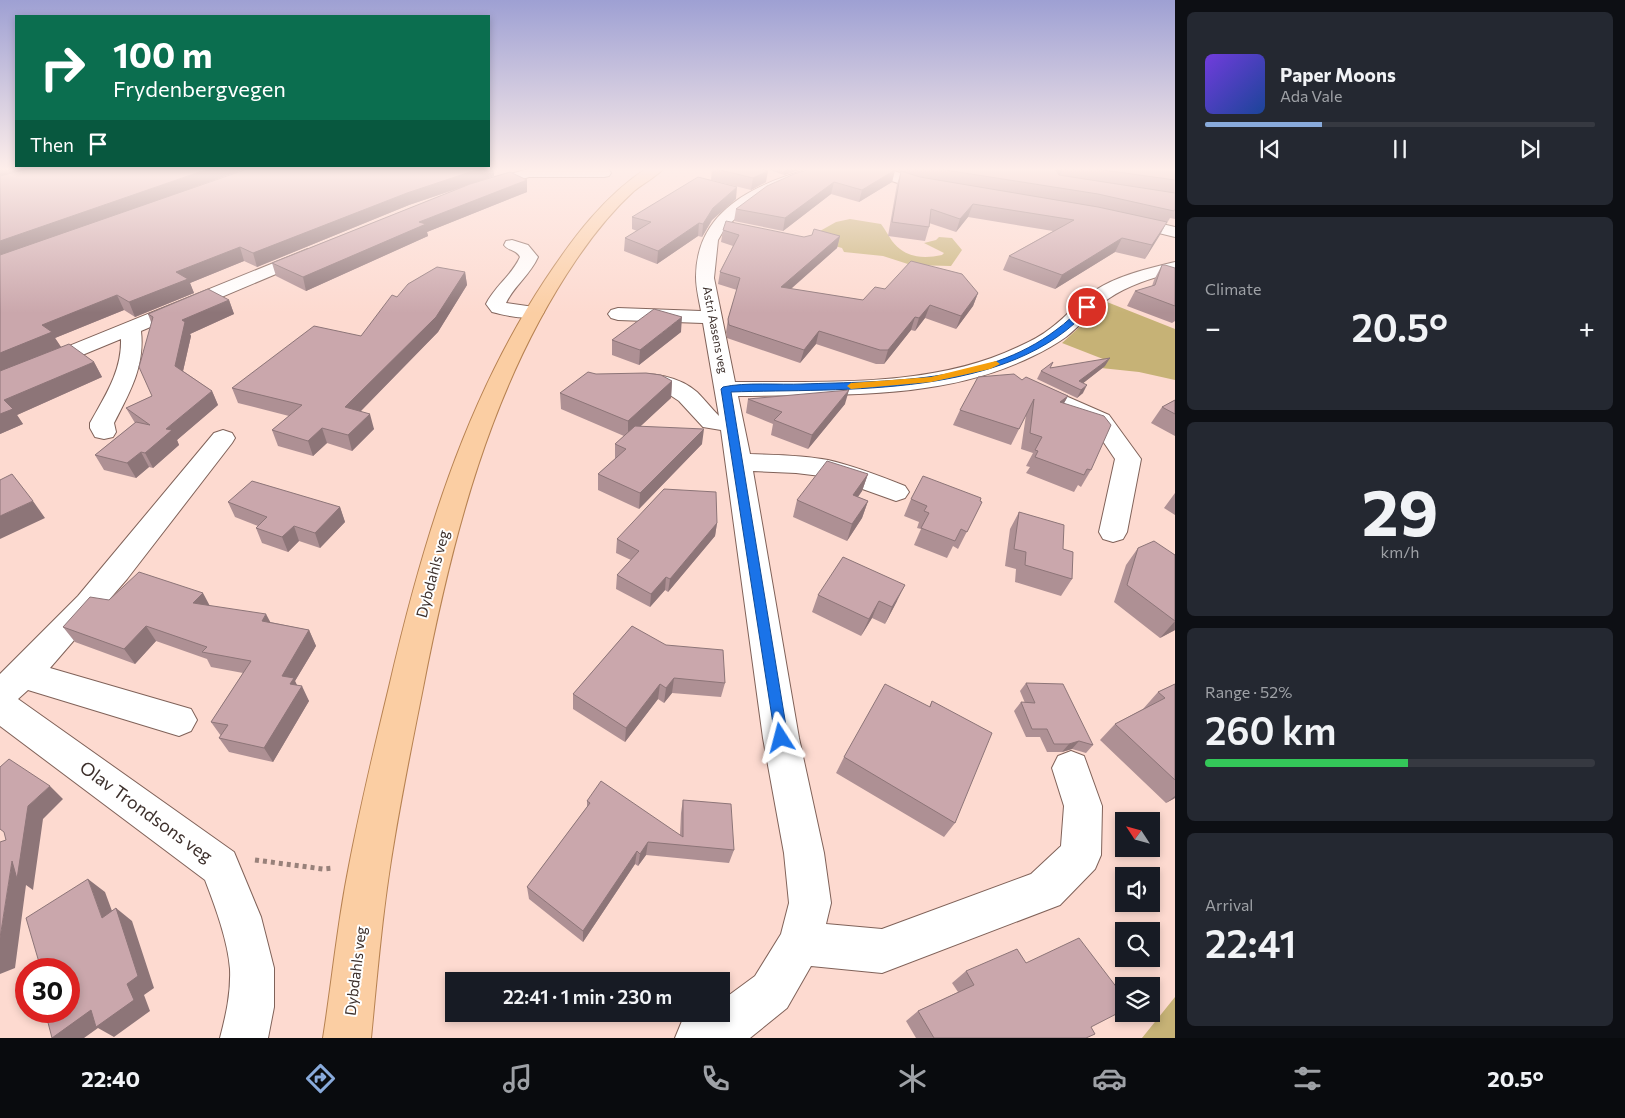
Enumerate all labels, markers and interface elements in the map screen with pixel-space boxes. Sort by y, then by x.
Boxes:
text: 100 m [113,32,213,75]
icon: right [30,35,95,100]
text: Paper Moons [1280,63,1396,86]
text: Frydenbergvegen [113,75,286,102]
text: Ada Vale [1280,86,1342,105]
icon: arrive [84,130,112,158]
text: Then [30,133,74,156]
icon: previous [1256,135,1284,163]
icon: pause [1386,135,1414,163]
icon: next [1516,135,1544,163]
text: Climate [1205,279,1261,298]
street label: Astri Aasens veg [701,285,731,375]
pin [1066,286,1108,328]
icon: arrive [1073,293,1101,321]
text: 20.5° [1352,303,1448,350]
text: − [1205,310,1221,344]
text: + [1579,310,1595,344]
text: 29 [1362,470,1438,549]
street label: Dybdahls veg [412,528,452,619]
text: km/h [1381,542,1419,561]
text: Range · 52% [1205,682,1292,701]
text: 260 km [1205,706,1336,753]
position arrow [754,711,806,763]
street label: Olav Trondsons veg [76,756,217,867]
north arrow [1115,812,1160,858]
map controls [1115,812,1160,1022]
button: sound [1115,867,1160,912]
text: Arrival [1205,895,1253,914]
text: 22:41 [1205,919,1296,966]
button: search [1115,922,1160,967]
street label: Dybdahls veg [341,925,369,1017]
speed limit sign: 30 [15,958,80,1023]
button: layers [1115,977,1160,1022]
text: 22:41 · 1 min · 230 m [503,985,672,1008]
icon: directions [303,1061,338,1096]
icon: music [500,1061,535,1096]
icon: phone [698,1061,733,1096]
icon: climate [895,1061,930,1096]
icon: car [1092,1061,1127,1096]
icon: filters [1290,1061,1325,1096]
text: 22:40 [81,1065,140,1092]
text: 20.5° [1487,1065,1544,1092]

